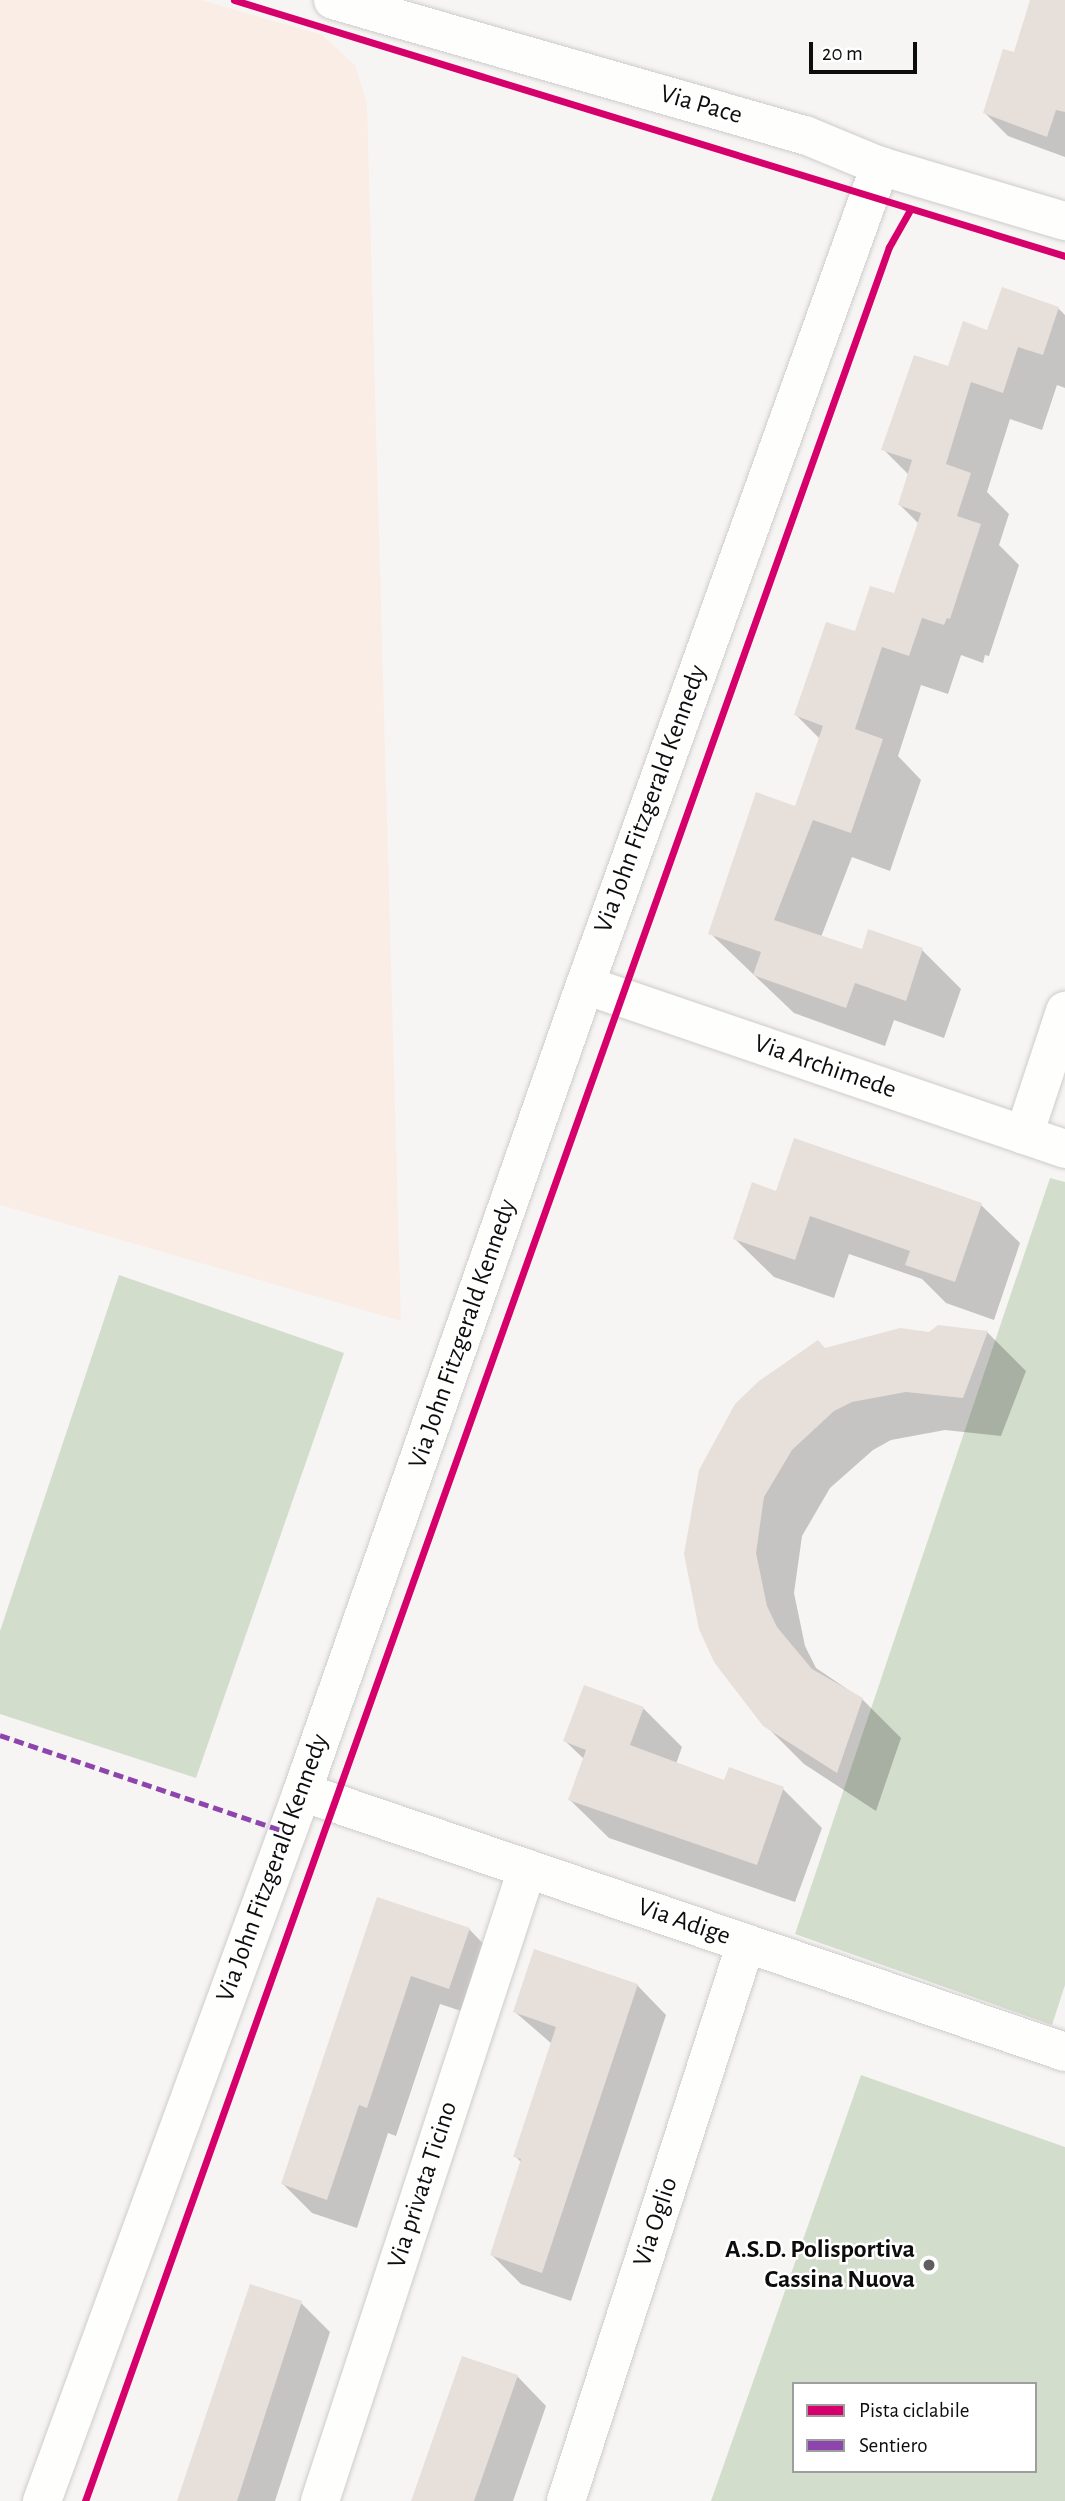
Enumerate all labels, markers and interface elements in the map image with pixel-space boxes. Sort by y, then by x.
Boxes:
scale bar [813,28,922,72]
text: 20 m [822,43,863,64]
street label: Via Pace [656,78,746,132]
street label: Via John Fitzgerald Kennedy [588,661,714,937]
street label: Via Archimede [750,1028,900,1106]
street label: Via John Fitzgerald Kennedy [402,1195,524,1473]
street label: Via John Fitzgerald Kennedy [210,1730,336,2006]
street label: Via Adige [633,1892,735,1952]
street label: Via privata Ticino [381,2098,465,2272]
street label: Via Oglio [627,2173,685,2271]
place label: A.S.D. Polisportiva Cassina Nuova [725,2234,915,2296]
marker: A.S.D. Polisportiva Cassina Nuova [921,2257,937,2273]
legend [792,2382,1037,2473]
text: Pista ciclabile [859,2400,970,2421]
text: Sentiero [859,2435,928,2456]

